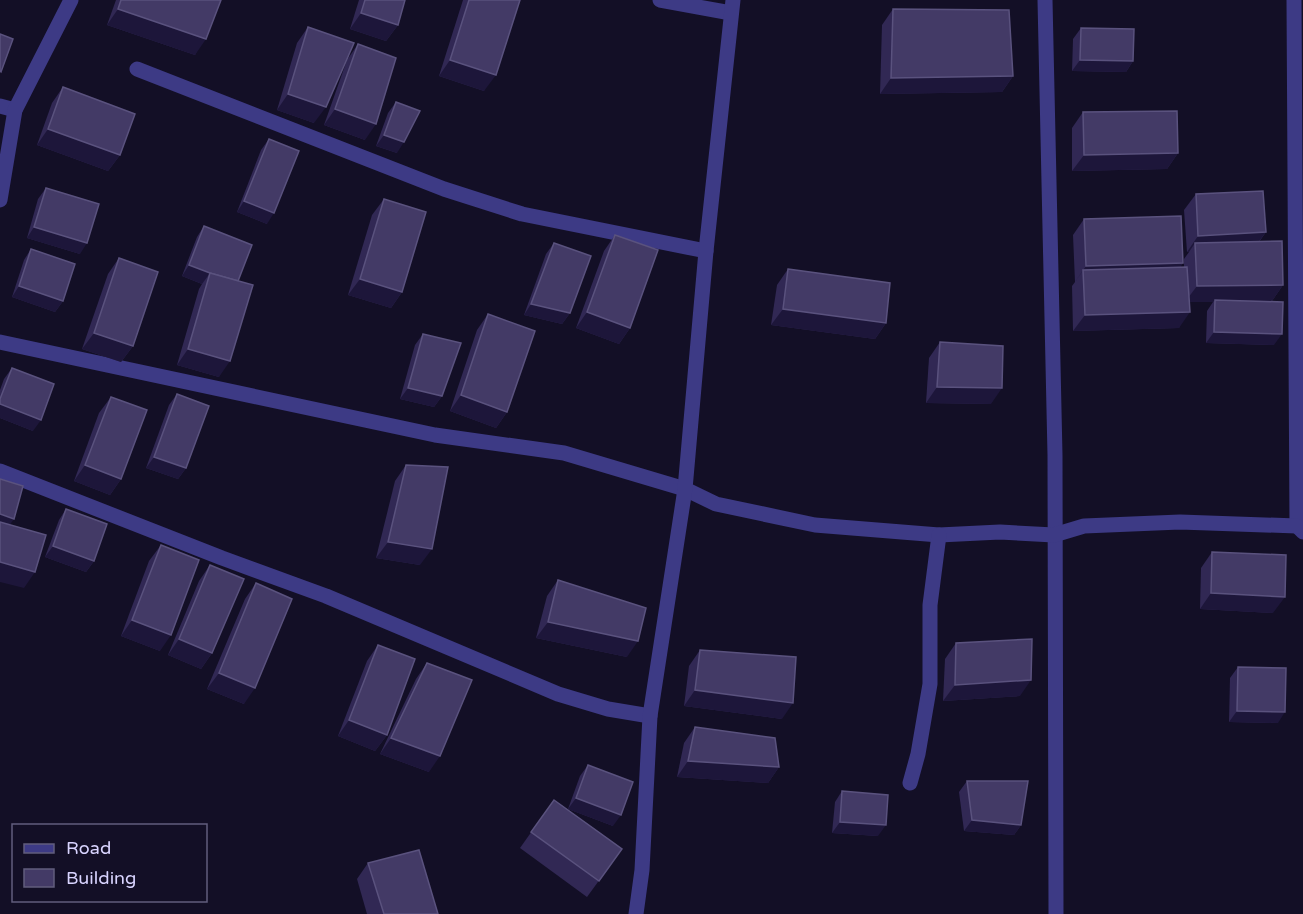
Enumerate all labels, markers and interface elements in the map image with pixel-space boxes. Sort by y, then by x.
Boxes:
legend [12,824,207,902]
text: Road [66,837,111,859]
text: Building [66,867,136,889]

